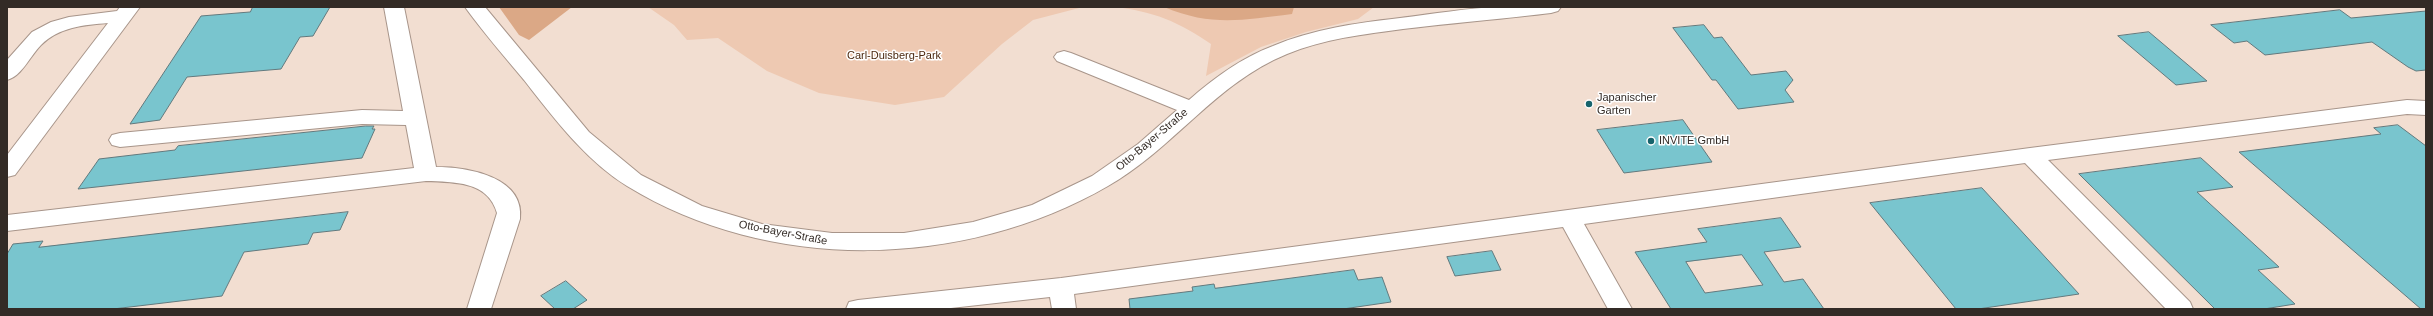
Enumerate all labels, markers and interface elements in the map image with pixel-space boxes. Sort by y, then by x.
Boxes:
park label: Carl-Duisberg-Park [847,49,941,63]
place label: Japanischer Garten [1597,91,1656,117]
marker: Japanischer Garten [1584,99,1594,109]
street label: Otto-Bayer-Straße [1113,106,1191,174]
place label: INVITE GmbH [1659,134,1729,148]
marker: INVITE GmbH [1646,136,1656,146]
street label: Otto-Bayer-Straße [738,218,828,248]

